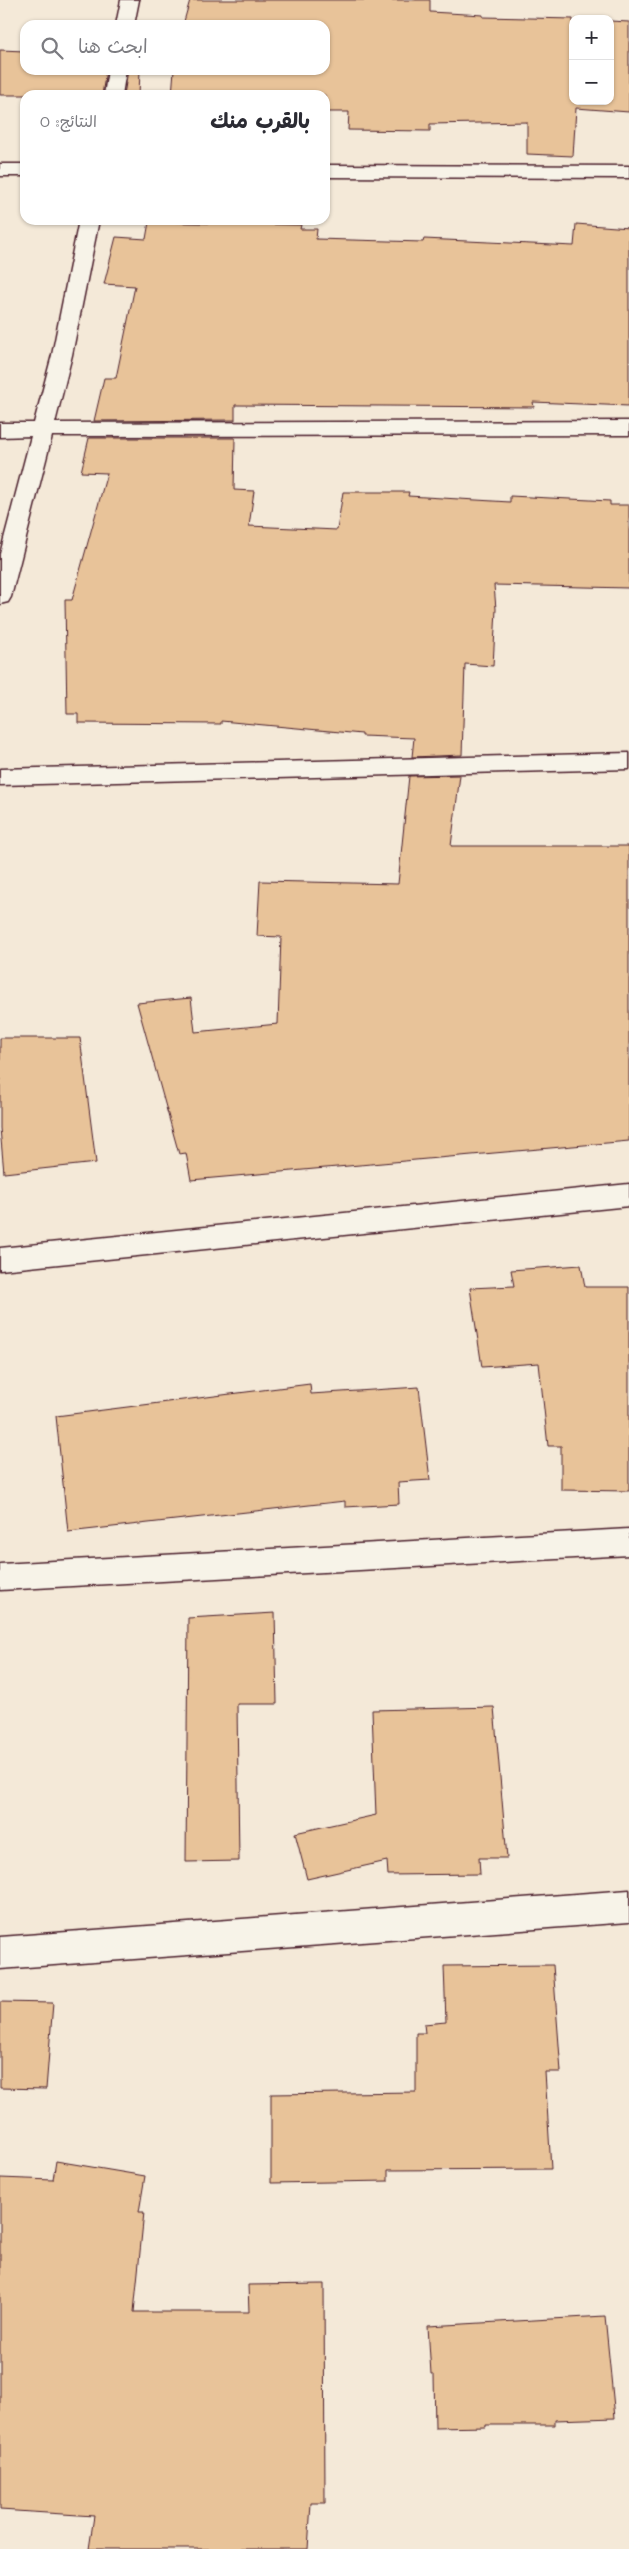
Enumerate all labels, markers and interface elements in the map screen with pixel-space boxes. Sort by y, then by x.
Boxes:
map controls [569,15,614,105]
button: + [569,15,614,60]
search box [20,20,330,75]
text: ابحث هنا [78,33,148,58]
icon: search [38,34,66,62]
button: − [569,60,614,105]
text: بالقرب منك [210,106,310,133]
text: النتائج: 0 [40,110,97,131]

